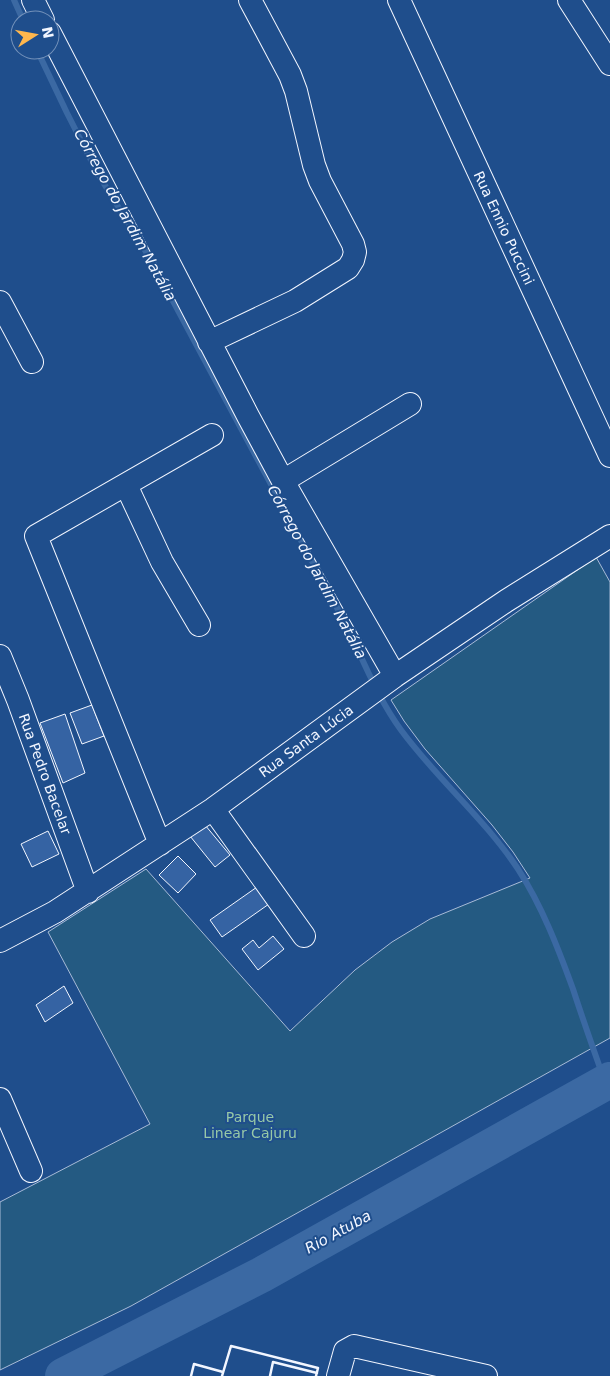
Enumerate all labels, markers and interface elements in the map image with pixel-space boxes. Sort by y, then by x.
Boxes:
north arrow [10,10,60,60]
text: N [39,25,57,40]
water label: Córrego do Jardim Natália [70,126,180,304]
street label: Rua Ennio Puccini [471,169,537,287]
water label: Córrego do Jardim Natália [264,482,370,662]
street label: Rua Santa Lúcia [256,701,356,781]
street label: Rua Pedro Bacelar [16,711,74,837]
park label: Parque Linear Cajuru [203,1109,297,1141]
water label: Rio Atuba [302,1206,374,1258]

